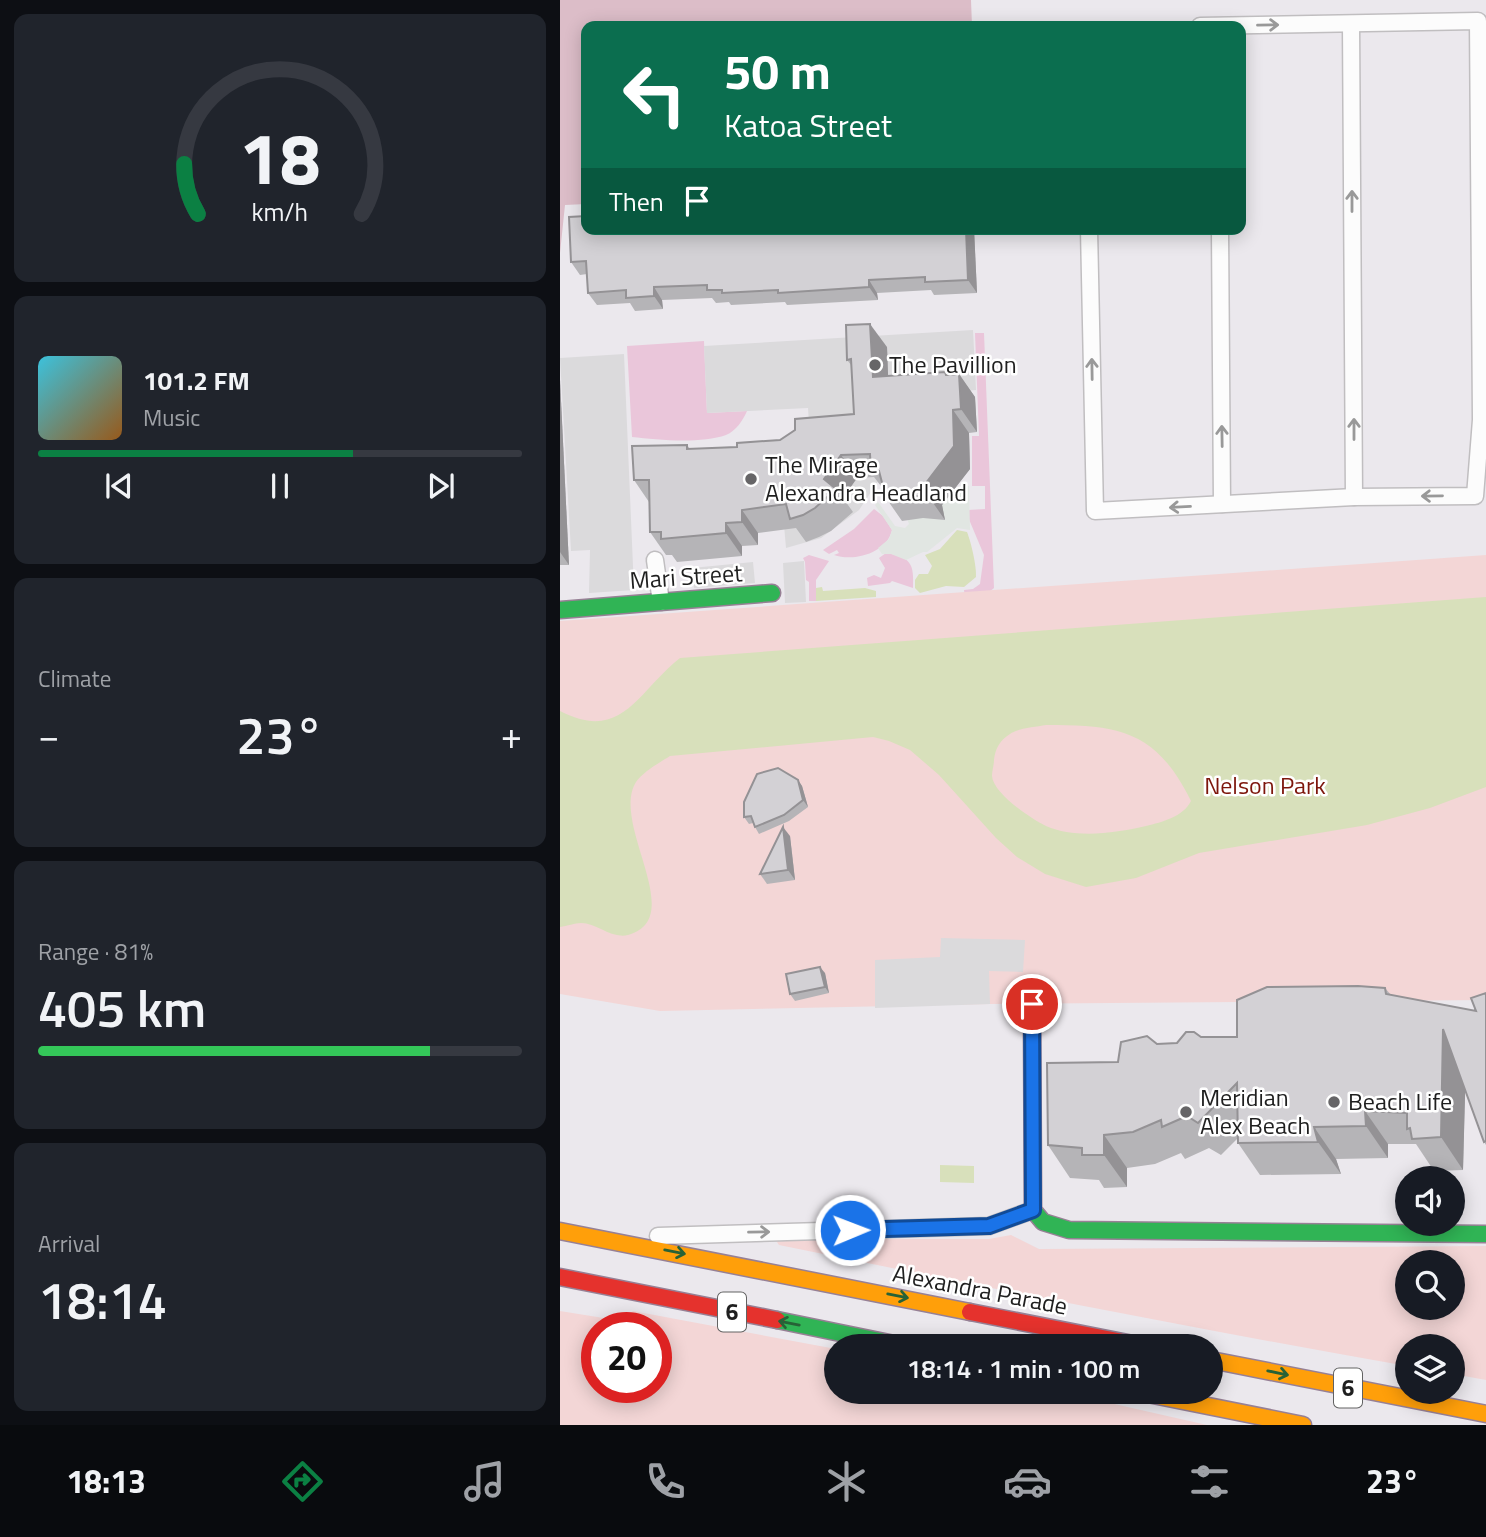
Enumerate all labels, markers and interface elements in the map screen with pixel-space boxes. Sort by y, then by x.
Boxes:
one-way arrow [1256,18,1279,32]
text: 50 m [724,33,831,108]
icon: left [609,49,700,140]
text: Katoa Street [724,101,892,149]
text: 18 [239,102,321,212]
text: Then [609,182,664,221]
icon: arrive [678,182,716,220]
one-way arrow [1345,190,1359,213]
text: km/h [252,193,308,231]
place label: The Pavillion [889,346,1017,382]
marker: The Pavillion [867,357,883,373]
one-way arrow [1085,358,1099,381]
text: 101.2 FM [143,361,250,400]
text: Music [143,400,200,435]
one-way arrow [1347,418,1361,441]
one-way arrow [1215,425,1229,448]
place label: The Mirage Alexandra Headland [765,446,967,510]
icon: previous [100,467,138,505]
icon: pause [261,467,299,505]
icon: next [422,467,460,505]
marker: The Mirage Alexandra Headland [743,471,759,487]
one-way arrow [1420,489,1443,503]
one-way arrow [1169,500,1192,513]
street label: Mari Street [628,554,744,598]
text: Climate [38,661,111,696]
text: 23° [236,695,324,774]
text: − [38,706,59,764]
text: + [501,706,522,764]
park label: Nelson Park [1204,767,1326,803]
text: Range · 81% [38,934,153,969]
text: 405 km [38,968,206,1047]
pin [1002,974,1062,1034]
icon: arrive [1013,985,1051,1023]
place label: Meridian Alex Beach [1200,1079,1310,1143]
place label: Beach Life [1348,1083,1452,1119]
marker: Beach Life [1326,1094,1342,1110]
marker: Meridian Alex Beach [1178,1104,1194,1120]
map controls [1395,1166,1465,1404]
button: sound [1395,1166,1465,1236]
position arrow [813,1193,887,1267]
one-way arrow [747,1225,770,1239]
text: Arrival [38,1226,100,1261]
one-way arrow [663,1245,686,1259]
button: search [1395,1250,1465,1320]
street label: Alexandra Parade [890,1254,1071,1324]
text: 18:14 [38,1260,167,1339]
one-way arrow [886,1290,909,1304]
road number: 6 [718,1292,746,1331]
speed limit sign: 20 [581,1312,672,1403]
one-way arrow [778,1315,801,1329]
button: layers [1395,1334,1465,1404]
text: 18:14 · 1 min · 100 m [907,1349,1140,1388]
one-way arrow [1266,1367,1289,1381]
road number: 6 [1334,1368,1362,1408]
text: 18:13 [66,1457,146,1505]
icon: directions [278,1457,327,1506]
icon: music [460,1457,509,1506]
icon: phone [641,1457,690,1506]
icon: climate [822,1457,871,1506]
icon: car [1003,1457,1052,1506]
icon: filters [1185,1457,1234,1506]
text: 23° [1366,1457,1420,1505]

